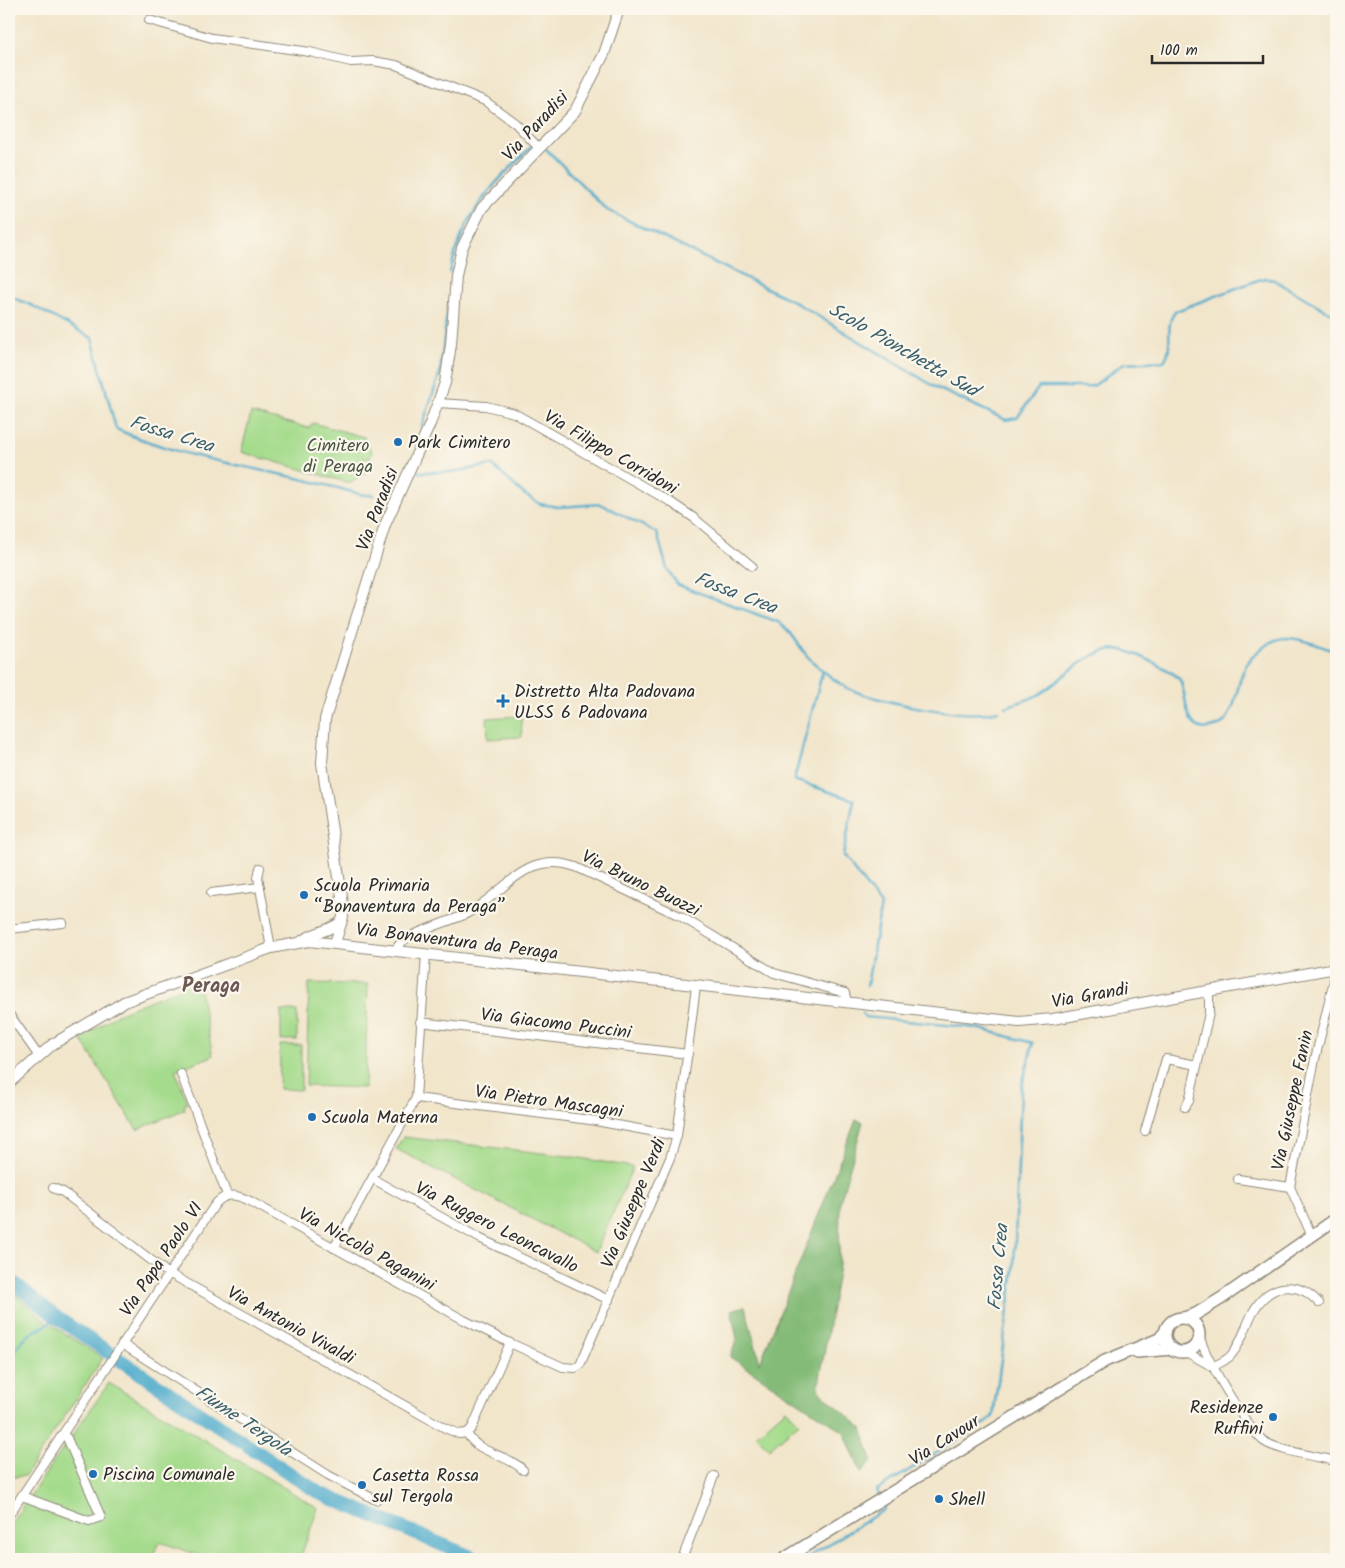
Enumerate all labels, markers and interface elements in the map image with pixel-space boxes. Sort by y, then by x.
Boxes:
scale bar [1152,32,1264,64]
text: 100 m [1160,39,1198,63]
street label: Via Paradisi [496,85,577,169]
water label: Scolo Pionchetta Sud [822,296,987,408]
street label: Via Filippo Corridoni [538,403,683,504]
water label: Fossa Crea [126,408,218,462]
place label: Park Cimitero [408,429,511,458]
park label: Cimitero di Peraga [303,432,373,482]
marker: Park Cimitero [392,436,404,448]
street label: Via Paradisi [349,463,408,556]
water label: Fossa Crea [690,564,782,624]
place label: Distretto Alta Padovana ULSS 6 Padovana [514,678,695,728]
marker: Distretto Alta Padovana ULSS 6 Padovana [496,694,510,708]
street label: Via Bruno Buozzi [576,843,705,926]
place label: Scuola Primaria “Bonaventura da Peraga” [314,872,506,922]
marker: Scuola Primaria “Bonaventura da Peraga” [298,889,310,901]
street label: Via Bonaventura da Peraga [354,916,560,969]
district label: Peraga [182,971,240,1003]
street label: Via Grandi [1049,975,1132,1018]
street label: Via Giacomo Puccini [479,1001,634,1048]
street label: Via Giuseppe Fanin [1264,1027,1323,1173]
street label: Via Pietro Mascagni [473,1078,625,1127]
place label: Scuola Materna [322,1104,438,1133]
marker: Scuola Materna [306,1111,318,1123]
street label: Via Giuseppe Verdi [594,1133,675,1273]
street label: Via Ruggero Leoncavallo [409,1174,583,1282]
street label: Via Papa Paolo VI [113,1196,212,1323]
street label: Via Niccolò Paganini [292,1201,441,1300]
water label: Fossa Crea [980,1222,1018,1312]
street label: Via Antonio Vivaldi [221,1279,360,1374]
water label: Fiume Tergola [188,1378,298,1466]
place label: Residenze Ruffini [1190,1394,1264,1444]
street label: Via Cavour [904,1407,987,1475]
marker: Residenze Ruffini [1267,1411,1279,1423]
place label: Piscina Comunale [103,1461,235,1490]
place label: Casetta Rossa sul Tergola [372,1462,479,1512]
marker: Piscina Comunale [87,1468,99,1480]
marker: Casetta Rossa sul Tergola [356,1479,368,1491]
place label: Shell [949,1486,986,1515]
marker: Shell [933,1493,945,1505]

